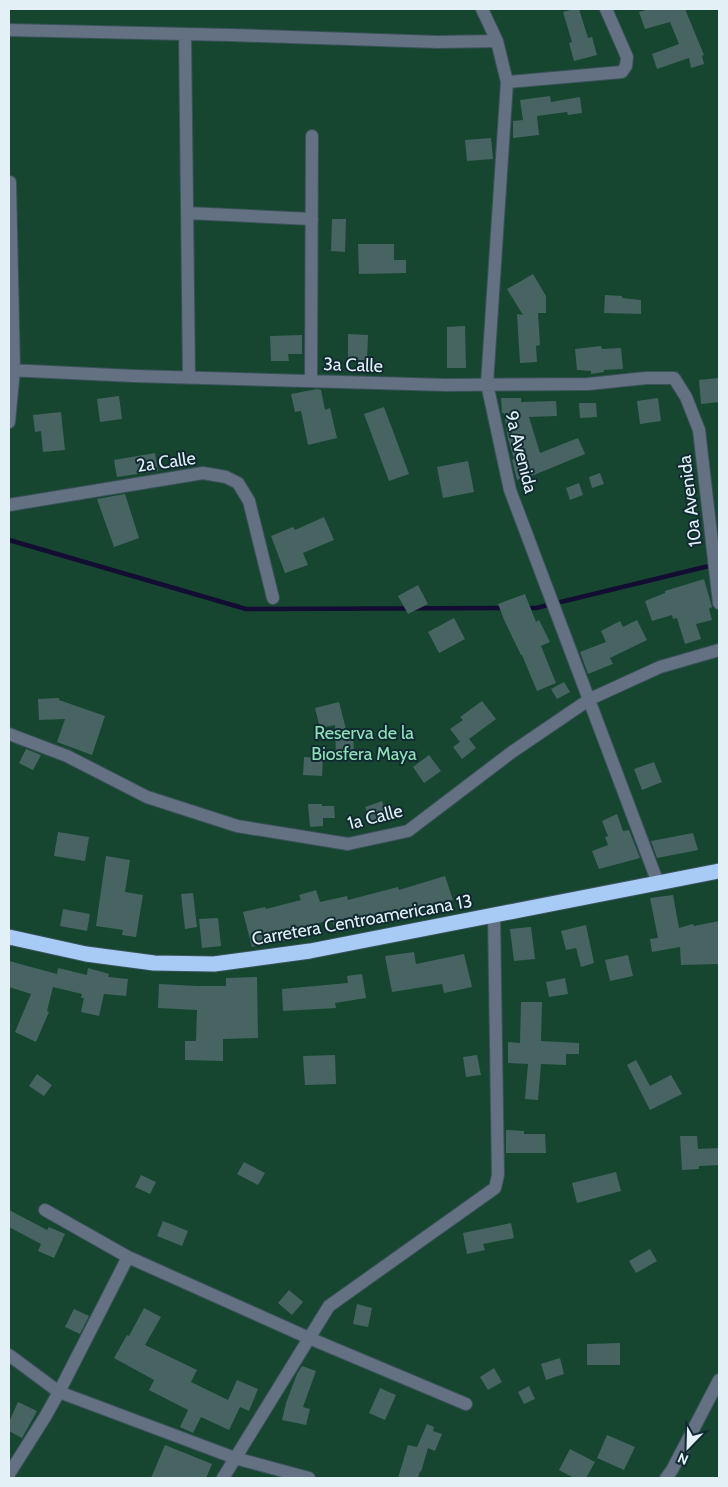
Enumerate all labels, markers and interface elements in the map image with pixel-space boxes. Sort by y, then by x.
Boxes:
street label: 3a Calle [323,353,383,377]
street label: 9a Avenida [500,409,542,496]
street label: 2a Calle [135,447,197,477]
street label: 10a Avenida [673,454,707,548]
park label: Reserva de la Biosfera Maya [311,722,417,765]
street label: 1a Calle [345,800,405,834]
street label: Carretera Centroamericana 13 [250,890,474,950]
north arrow [663,1422,713,1472]
text: N [675,1449,691,1469]

